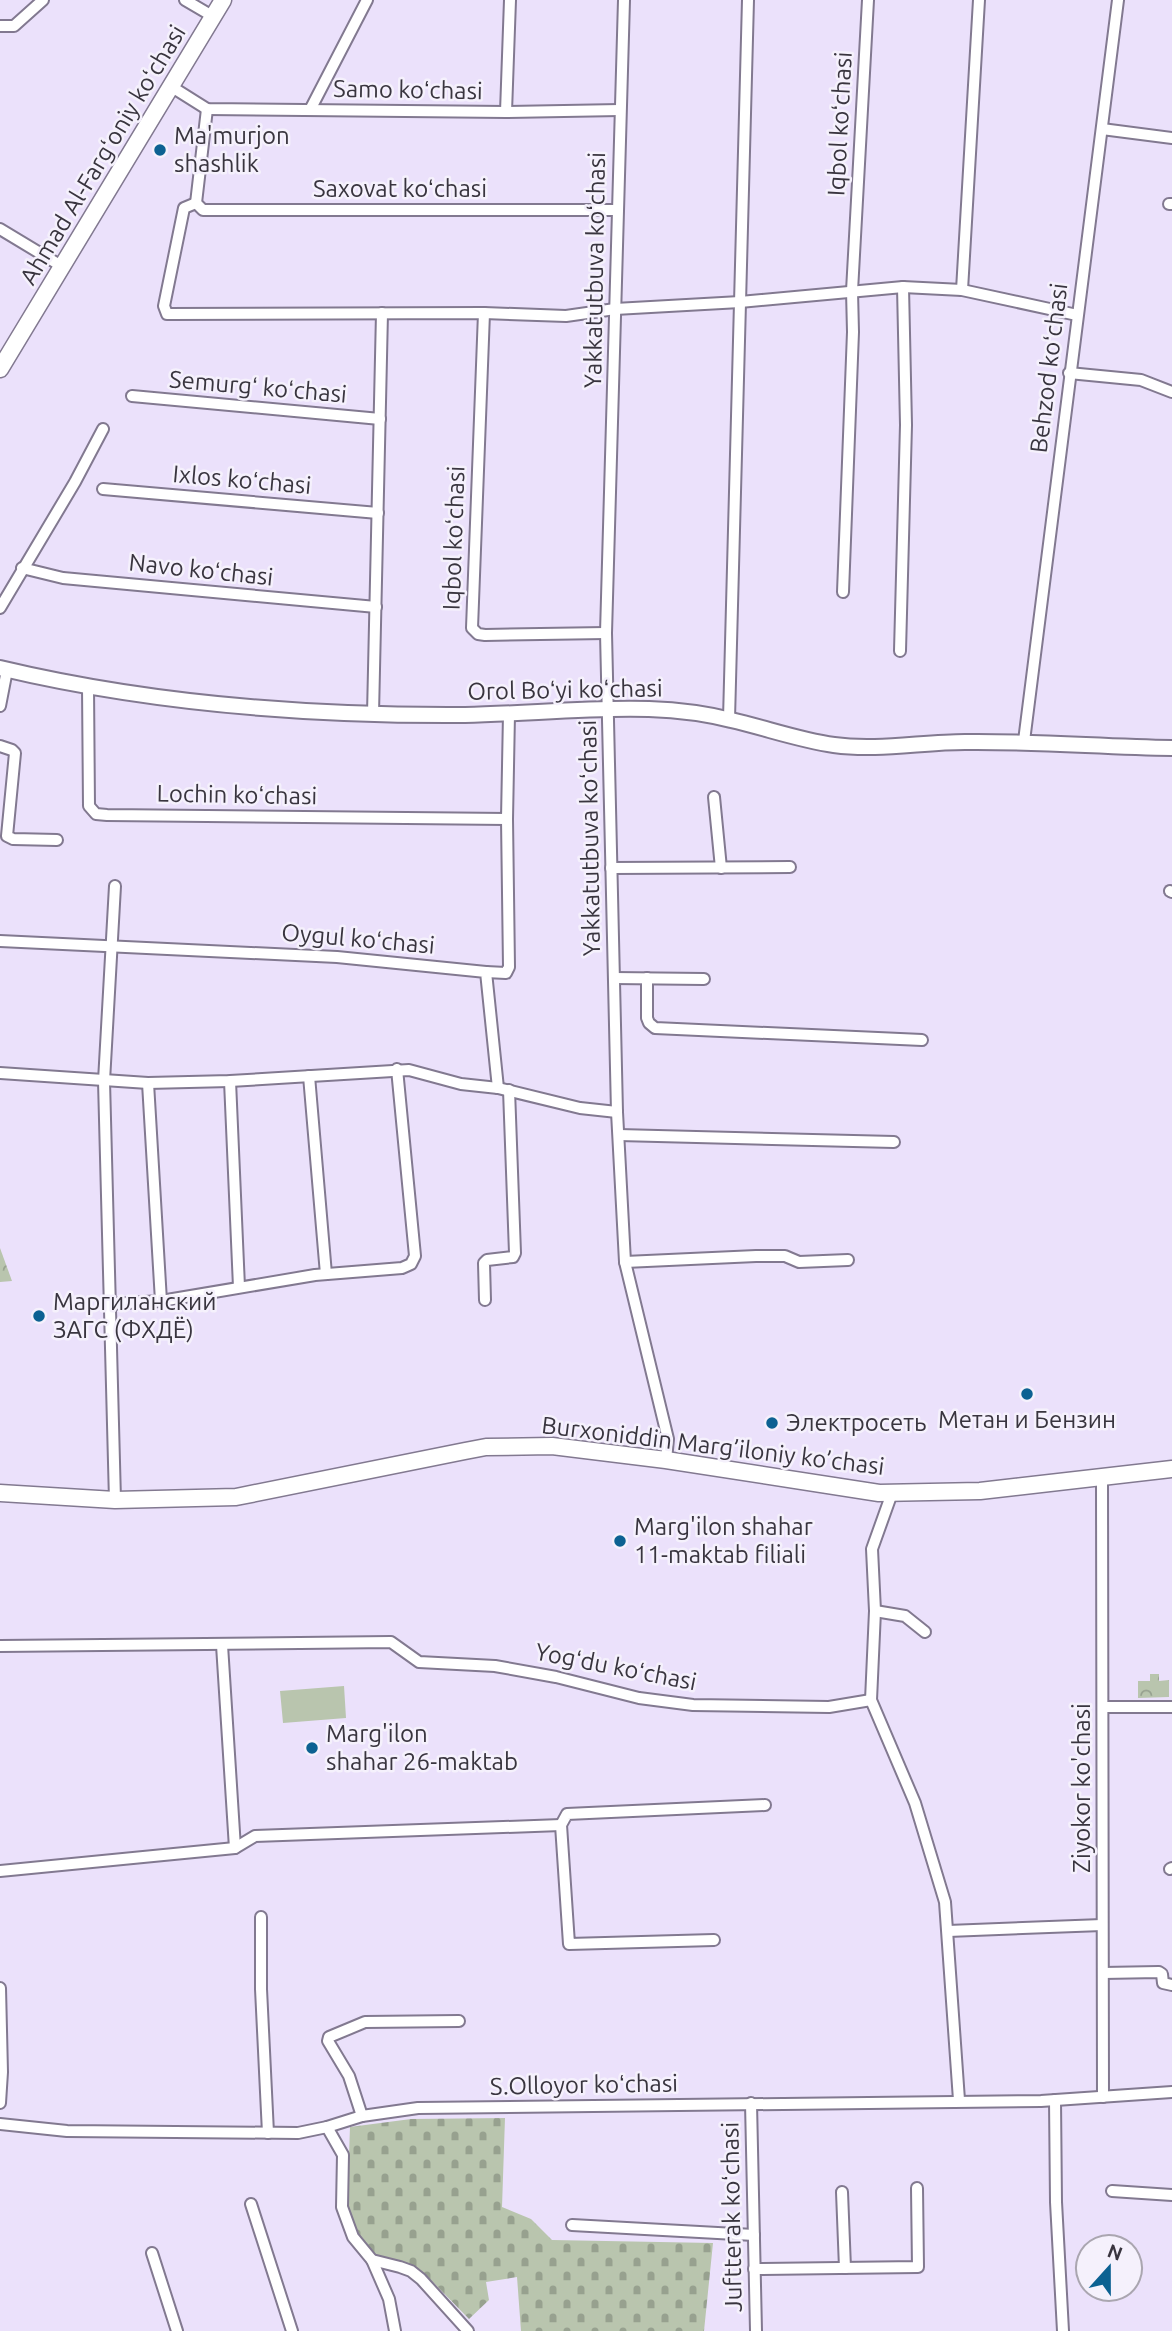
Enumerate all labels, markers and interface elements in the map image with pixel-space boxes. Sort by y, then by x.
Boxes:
street label: Ahmad Al-Fargʻoniy koʻchasi [14,20,191,289]
street label: Iqbol koʻchasi [822,51,857,197]
street label: Samo koʻchasi [333,75,483,104]
place label: Ma'murjon shashlik [174,122,290,177]
marker: Ma'murjon shashlik [152,142,168,158]
street label: Yakkatutbuva koʻchasi [579,152,610,388]
street label: Saxovat koʻchasi [313,175,487,202]
street label: Behzod koʻchasi [1025,281,1072,454]
street label: Semurgʻ koʻchasi [168,365,348,408]
street label: Ixlos koʻchasi [172,460,312,499]
street label: Iqbol koʻchasi [437,465,470,611]
street label: Navo koʻchasi [127,548,275,591]
street label: Orol Boʻyi koʻchasi [467,674,663,705]
street label: Yakkatutbuva koʻchasi [574,720,605,956]
street label: Lochin koʻchasi [156,780,318,809]
street label: Oygul koʻchasi [280,918,436,959]
place label: Маргиланский ЗАГС (ФХДЁ) [53,1288,216,1343]
marker: Маргиланский ЗАГС (ФХДЁ) [31,1308,47,1324]
marker: Метан и Бензин [1019,1386,1035,1402]
place label: Метан и Бензин [938,1406,1116,1433]
place label: Электросеть [786,1409,926,1436]
street label: Burxoniddin Marg’iloniy ko’chasi [540,1411,886,1480]
marker: Электросеть [764,1415,780,1431]
place label: Marg'ilon shahar 11-maktab filiali [634,1513,813,1568]
marker: Marg'ilon shahar 11-maktab filiali [612,1533,628,1549]
street label: Yogʻdu koʻchasi [533,1638,699,1695]
street label: Ziyokor ko'chasi [1068,1703,1095,1873]
place label: Marg'ilon shahar 26-maktab [326,1720,518,1775]
marker: Marg'ilon shahar 26-maktab [304,1740,320,1756]
street label: S.Olloyor koʻchasi [490,2069,678,2100]
street label: Juftterak koʻchasi [716,2122,747,2312]
north arrow [1074,2233,1144,2303]
text: N [1105,2239,1126,2265]

